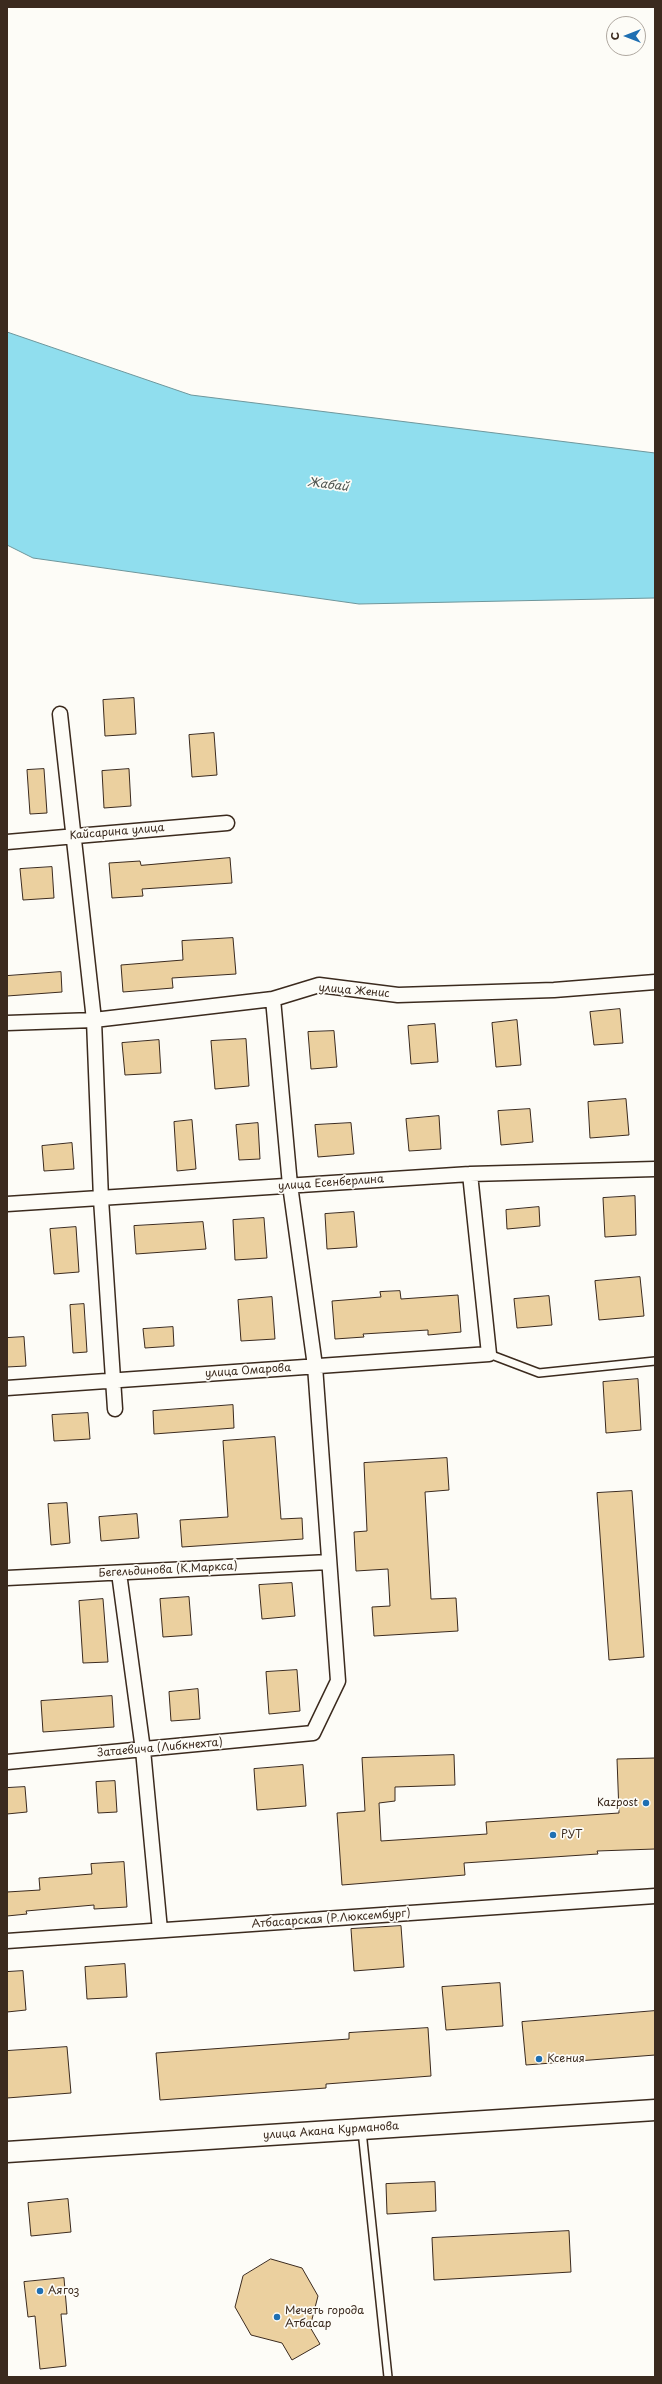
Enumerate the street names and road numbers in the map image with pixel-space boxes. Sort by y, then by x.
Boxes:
street label: Кайсарина улица [69,821,165,843]
street label: улица Женис [318,981,390,1001]
street label: улица Есенберлина [278,1173,384,1193]
street label: улица Омарова [205,1361,291,1381]
street label: Бегельдинова (К.Маркса) [98,1560,238,1580]
street label: Затаевича (Либкнехта) [97,1736,223,1760]
street label: Атбасарская (Р.Люксембург) [251,1907,411,1931]
street label: улица Акана Курманова [263,2120,399,2142]

